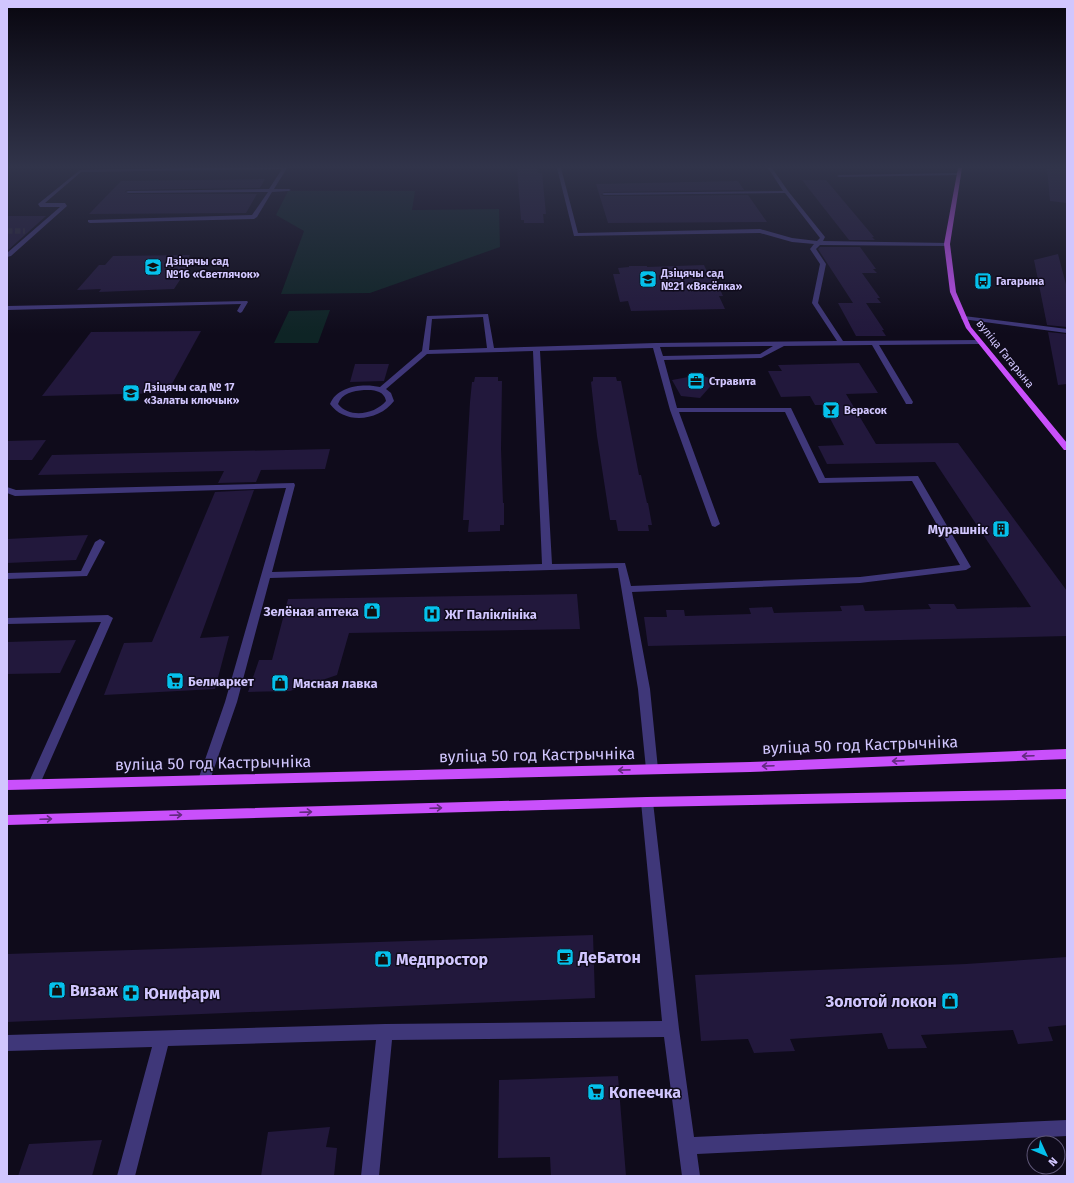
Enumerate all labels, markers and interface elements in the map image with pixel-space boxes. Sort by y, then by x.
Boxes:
place label: Дзіцячы сад №16 «Светлячок» [165,255,260,281]
school or university icon: Дзіцячы сад №16 «Светлячок» [143,257,163,277]
place label: Дзіцячы сад №21 «Вясёлка» [660,267,743,293]
school or university icon: Дзіцячы сад №21 «Вясёлка» [638,269,658,289]
bus stop icon: Гагарына [973,271,993,291]
place label: Гагарына [996,275,1044,288]
street label: вуліца Гагарына [974,317,1036,391]
office icon: Стравита [686,371,706,391]
place label: Стравита [709,375,756,388]
place label: Дзіцячы сад № 17 «Залаты ключык» [143,381,240,407]
school or university icon: Дзіцячы сад № 17 «Залаты ключык» [121,383,141,403]
bar icon: Верасок [821,400,841,420]
place label: Верасок [844,404,888,417]
building icon: Мурашнік [991,519,1011,539]
place label: Мурашнік [928,522,989,537]
shop icon: Зелёная аптека [362,601,382,621]
place label: Зелёная аптека [263,604,359,619]
hospital icon: ЖГ Паліклініка [422,604,442,624]
place label: ЖГ Паліклініка [444,607,537,622]
supermarket icon: Белмаркет [165,671,185,691]
shop icon: Мясная лавка [270,673,290,693]
place label: Белмаркет [188,674,255,689]
place label: Мясная лавка [293,676,378,691]
street label: вуліца 50 год Кастрычніка [762,732,958,758]
street label: вуліца 50 год Кастрычніка [439,744,635,766]
street label: вуліца 50 год Кастрычніка [115,752,311,774]
one-way arrow [1022,752,1035,759]
one-way arrow [892,757,905,765]
one-way arrow [762,762,775,770]
one-way arrow [618,766,631,774]
one-way arrow [429,804,442,812]
one-way arrow [299,808,312,816]
one-way arrow [169,812,182,819]
one-way arrow [39,815,52,823]
cafe icon: ДеБатон [555,947,575,967]
place label: ДеБатон [577,948,641,967]
shop icon: Медпростор [373,949,393,969]
place label: Медпростор [396,950,488,969]
shop icon: Визаж [47,980,67,1000]
place label: Визаж [70,981,119,1000]
pharmacy icon: Юнифарм [121,983,141,1003]
place label: Юнифарм [144,984,220,1003]
shop icon: Золотой локон [940,991,960,1011]
place label: Золотой локон [825,992,937,1011]
supermarket icon: Копеечка [586,1082,606,1102]
place label: Копеечка [609,1083,681,1102]
north arrow [1026,1135,1066,1175]
text: N [1046,1154,1060,1169]

